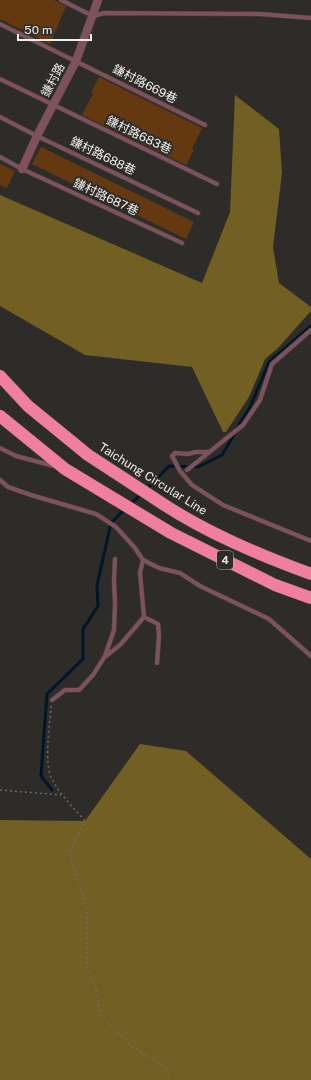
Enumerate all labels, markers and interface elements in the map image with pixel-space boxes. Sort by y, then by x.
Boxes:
scale bar [18,16,91,42]
text: 50 m [24,23,52,37]
street label: 鎌村路 [38,61,68,99]
street label: 鎌村路669巷 [111,62,179,106]
street label: 鎌村路683巷 [104,113,174,157]
street label: 鎌村路688巷 [68,134,138,178]
street label: 鎌村路687巷 [71,176,141,218]
street label: Taichung Circular Line [96,440,210,518]
road number: 4 [217,551,233,569]

